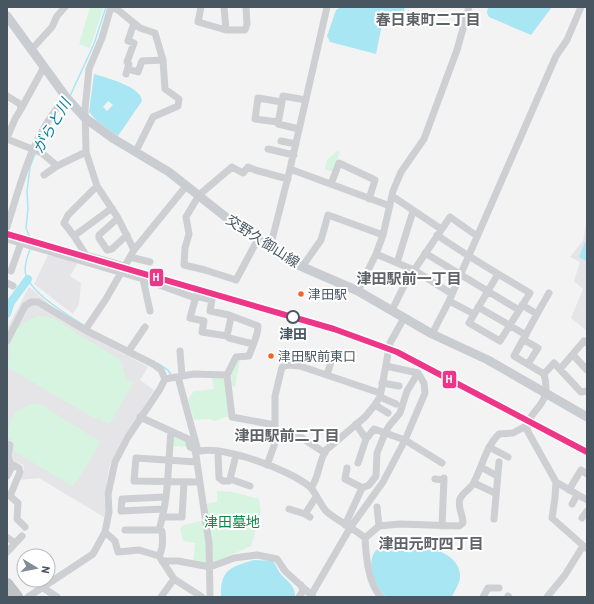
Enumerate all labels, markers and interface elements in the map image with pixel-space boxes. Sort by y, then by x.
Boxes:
district label: 春日東町二丁目 [375,10,481,28]
water label: がらと川 [28,93,75,156]
street label: 交野久御山線 [223,211,303,271]
line badge: H [149,268,164,287]
district label: 津田駅前一丁目 [356,269,462,287]
text: H [153,270,160,283]
place label: 津田駅 [308,286,347,302]
marker: 津田駅 [296,289,306,299]
marker: 津田 [286,310,300,324]
place label: 津田 [279,325,307,342]
place label: 津田駅前東口 [278,348,356,364]
marker: 津田駅前東口 [266,351,276,361]
line badge: H [442,370,457,389]
text: H [446,372,453,385]
district label: 津田駅前二丁目 [234,426,340,444]
park label: 津田墓地 [204,513,260,530]
district label: 津田元町四丁目 [378,534,484,552]
north arrow [16,548,56,588]
text: N [39,565,53,575]

